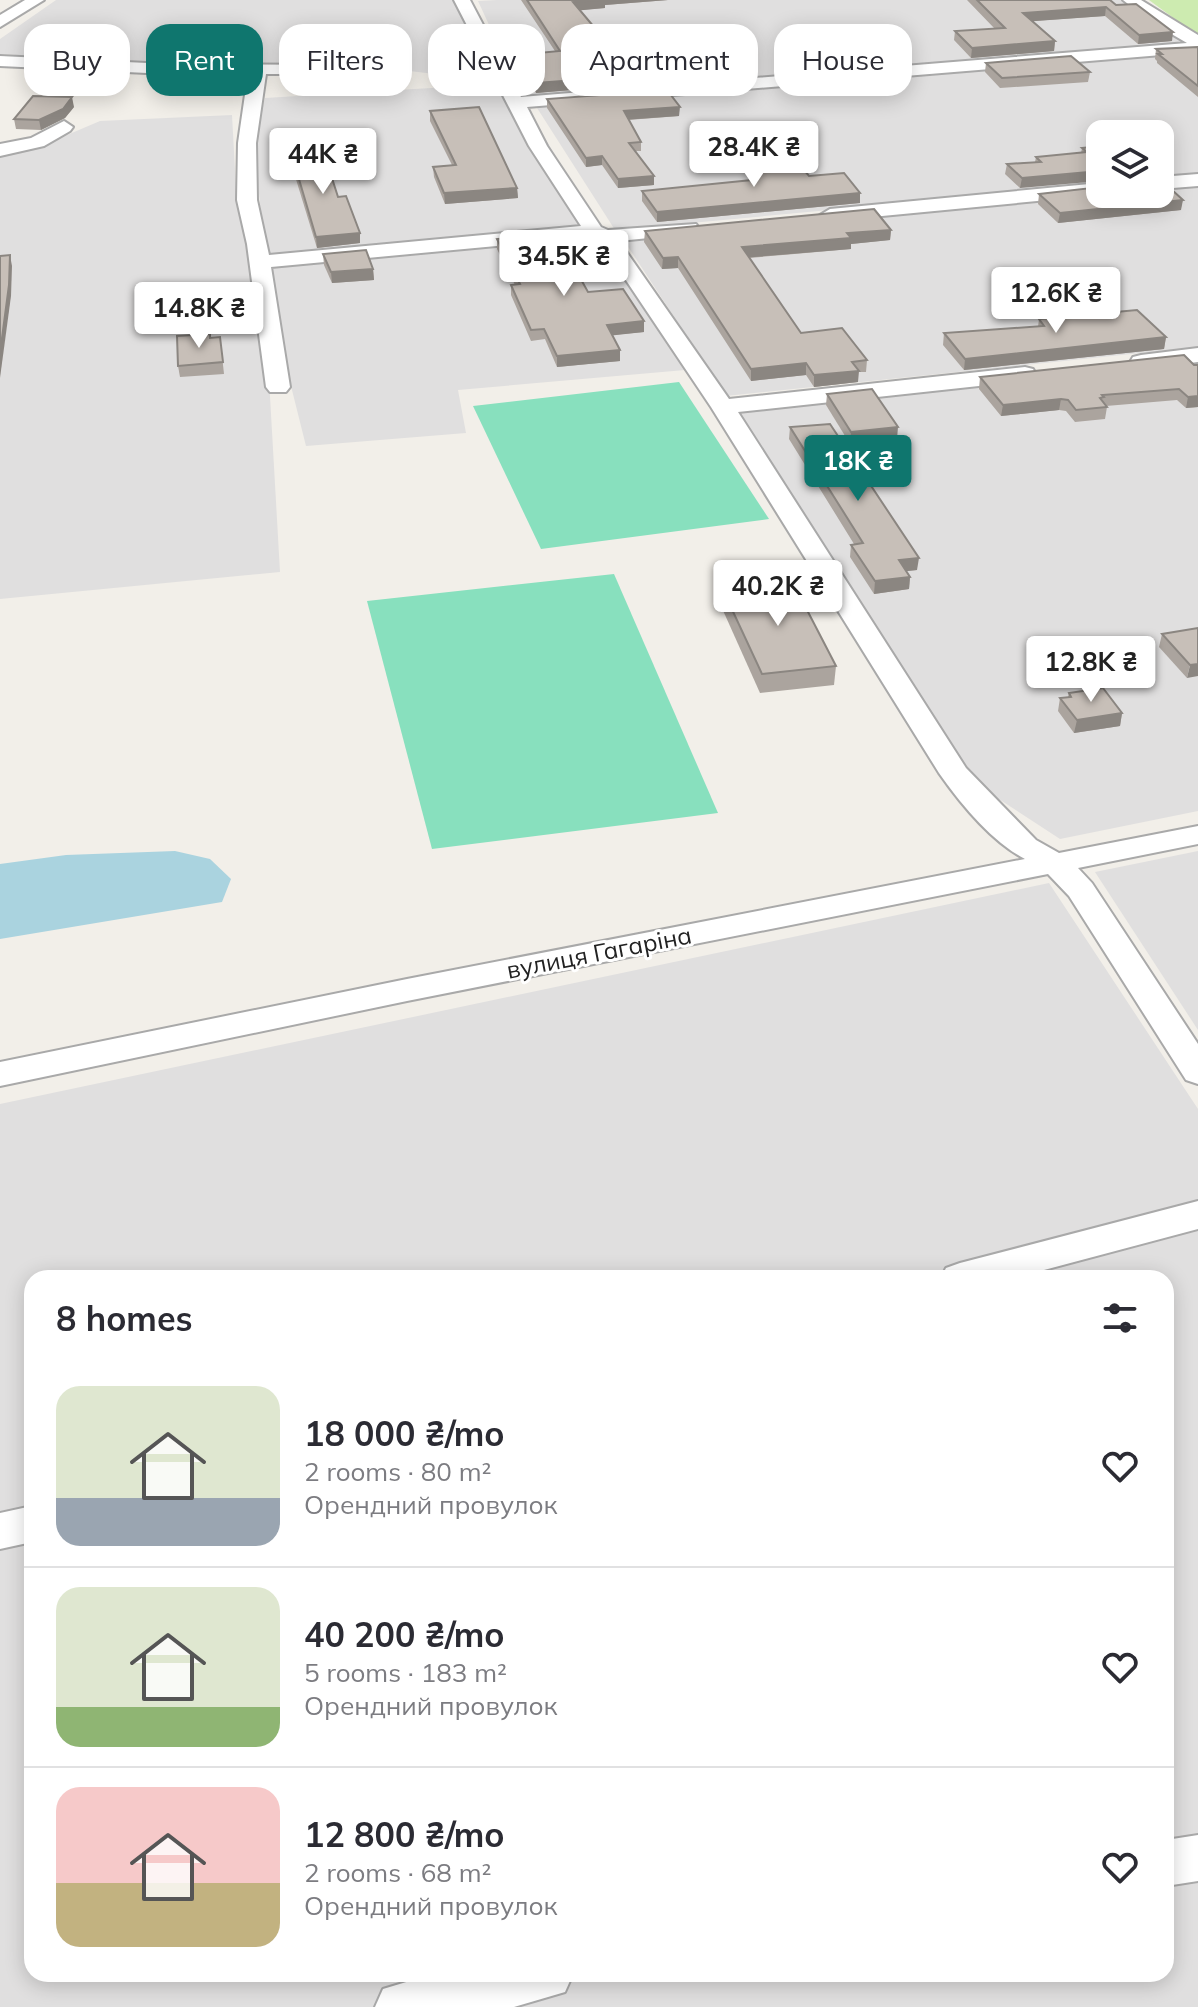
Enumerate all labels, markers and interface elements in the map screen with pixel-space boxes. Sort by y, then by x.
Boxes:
chip: Buy [24,24,130,96]
chip: Rent [146,24,263,96]
chip: Filters [279,24,412,96]
chip: New [428,24,545,96]
chip: Apartment [561,24,758,96]
chip: House [774,24,912,96]
map controls [1086,120,1174,208]
button: layers [1086,120,1174,208]
pin: 28.4K ₴ [680,121,828,189]
pin: 44K ₴ [267,128,379,196]
text: 28.4K ₴ [707,130,801,163]
text: 44K ₴ [287,137,359,170]
pin: 34.5K ₴ [490,230,638,298]
text: 34.5K ₴ [517,239,611,272]
pin: 12.6K ₴ [982,267,1130,335]
text: 12.6K ₴ [1009,276,1103,309]
pin: 14.8K ₴ [125,282,273,350]
text: 14.8K ₴ [152,291,246,324]
pin: 18K ₴ [802,435,914,503]
text: 18K ₴ [822,444,894,477]
pin: 40.2K ₴ [704,560,852,628]
text: 40.2K ₴ [731,569,825,602]
pin: 12.8K ₴ [1017,636,1165,704]
text: 12.8K ₴ [1044,645,1138,678]
street label: вулиця Гагаріна [504,919,694,985]
icon: filters [1098,1296,1142,1340]
text: 8 homes [56,1297,193,1340]
text: 18 000 ₴/mo [304,1412,504,1455]
icon: home [120,1418,216,1514]
icon: heart [1098,1444,1142,1488]
text: 2 rooms · 80 m² [304,1455,491,1488]
text: Орендний провулок [304,1488,558,1521]
text: 40 200 ₴/mo [304,1613,504,1656]
icon: home [120,1619,216,1715]
icon: heart [1098,1645,1142,1689]
text: 5 rooms · 183 m² [304,1656,507,1689]
text: Орендний провулок [304,1689,558,1722]
text: 12 800 ₴/mo [304,1813,504,1856]
icon: home [120,1819,216,1915]
icon: heart [1098,1845,1142,1889]
text: 2 rooms · 68 m² [304,1856,491,1889]
text: Орендний провулок [304,1889,558,1922]

